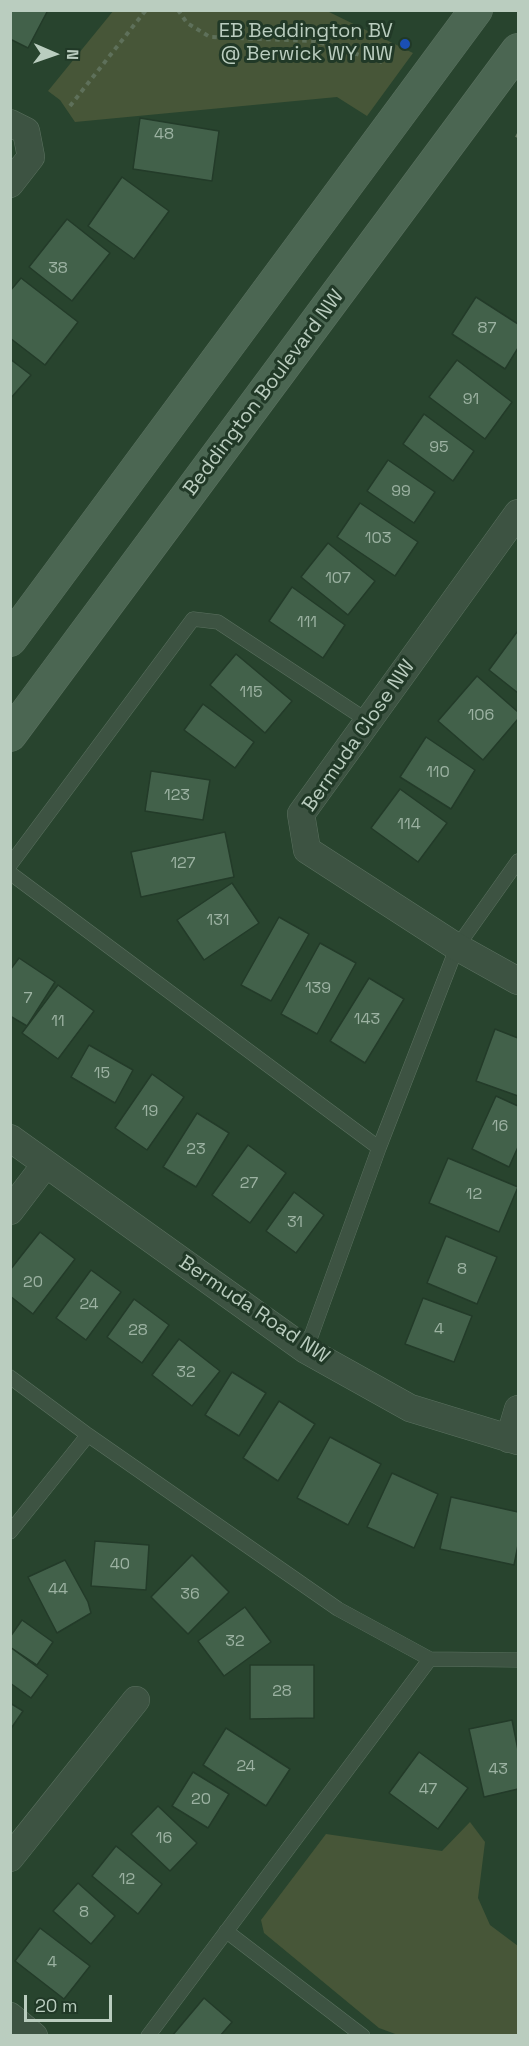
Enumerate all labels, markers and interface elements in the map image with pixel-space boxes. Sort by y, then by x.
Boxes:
place label: EB Beddington BV @ Berwick WY NW [219,20,393,67]
north arrow [24,24,84,84]
marker: EB Beddington BV @ Berwick WY NW [398,37,412,51]
text: N [62,49,83,60]
house number: 48 [154,125,174,145]
house number: 38 [48,259,68,279]
street label: Beddington Boulevard NW [179,285,349,501]
house number: 87 [478,319,496,339]
house number: 91 [463,390,479,410]
house number: 95 [429,438,449,458]
house number: 99 [391,482,411,502]
house number: 103 [365,529,391,549]
house number: 107 [325,569,351,589]
house number: 111 [297,613,317,633]
street label: Bermuda Close NW [298,655,420,817]
house number: 115 [240,683,262,703]
house number: 106 [468,706,494,726]
house number: 110 [426,763,450,783]
house number: 123 [164,786,190,806]
house number: 114 [397,815,421,835]
house number: 127 [170,854,196,874]
house number: 131 [207,911,229,931]
house number: 139 [305,979,331,999]
house number: 7 [23,989,33,1009]
house number: 143 [354,1010,380,1030]
house number: 11 [51,1012,65,1032]
house number: 15 [94,1064,110,1084]
house number: 19 [142,1102,158,1122]
house number: 16 [492,1117,508,1137]
house number: 23 [186,1140,206,1160]
house number: 27 [240,1174,258,1194]
house number: 12 [466,1185,482,1205]
house number: 31 [287,1213,303,1233]
street label: Bermuda Road NW [174,1251,334,1369]
house number: 8 [457,1260,467,1280]
house number: 20 [23,1273,43,1293]
house number: 24 [79,1295,99,1315]
house number: 4 [434,1320,444,1340]
house number: 28 [128,1321,148,1341]
house number: 32 [176,1363,196,1383]
house number: 40 [110,1555,130,1575]
house number: 44 [48,1580,68,1600]
house number: 36 [180,1585,200,1605]
house number: 32 [225,1632,245,1652]
house number: 28 [272,1682,292,1702]
house number: 24 [236,1757,256,1777]
house number: 43 [488,1760,508,1780]
house number: 47 [419,1780,437,1800]
house number: 20 [191,1790,211,1810]
house number: 16 [156,1829,172,1849]
house number: 12 [119,1870,135,1890]
house number: 8 [79,1903,89,1923]
house number: 4 [47,1953,57,1973]
scale bar [27,1983,116,2021]
text: 20 m [35,1994,78,2017]

